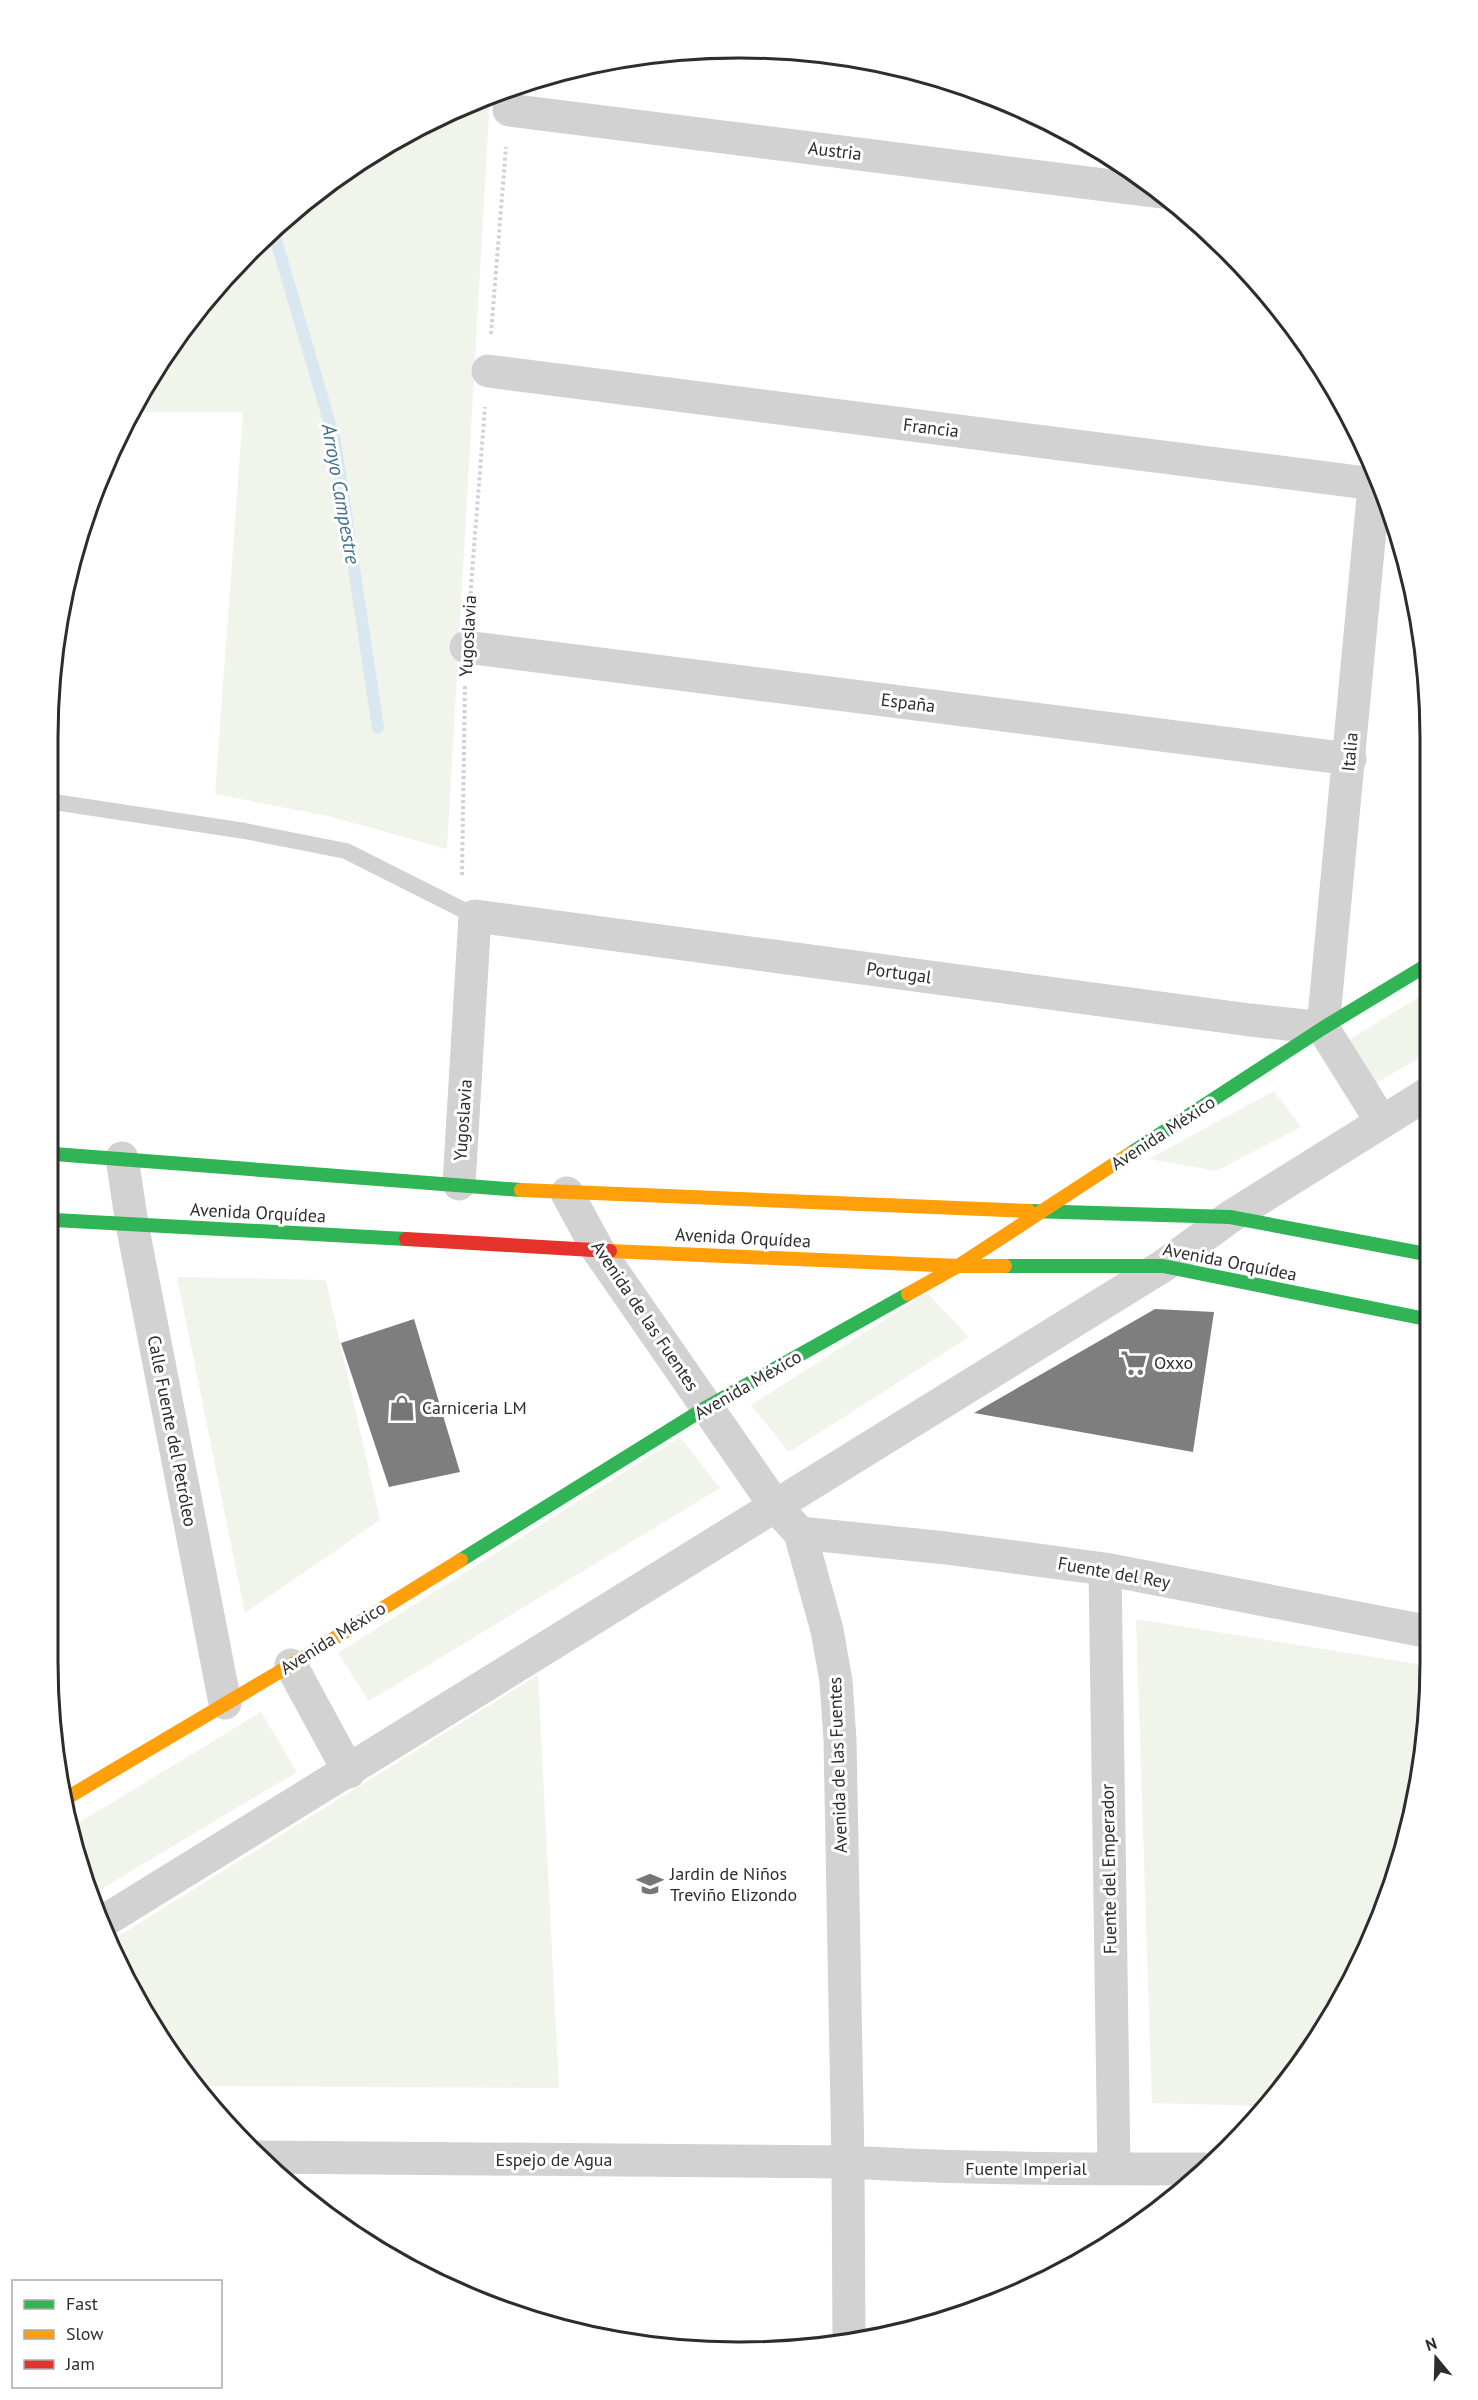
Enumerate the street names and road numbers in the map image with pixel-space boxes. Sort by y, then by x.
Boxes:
street label: Austria [807,136,863,165]
street label: Francia [902,413,960,442]
street label: Yugoslavia [454,594,481,678]
street label: España [880,688,937,717]
street label: Italia [1336,731,1363,773]
street label: Portugal [865,957,934,989]
street label: Yugoslavia [448,1078,477,1162]
street label: Avenida México [1106,1090,1219,1175]
street label: Avenida Orquídea [190,1197,327,1228]
street label: Avenida Orquídea [675,1222,812,1253]
street label: Avenida de las Fuentes [587,1236,704,1395]
street label: Avenida Orquídea [1161,1237,1299,1286]
street label: Calle Fuente del Petróleo [143,1333,202,1529]
street label: Avenida México [690,1345,805,1425]
street label: Fuente del Rey [1056,1551,1173,1594]
street label: Avenida México [276,1596,390,1679]
street label: Avenida de las Fuentes [823,1676,852,1854]
street label: Fuente del Emperador [1096,1784,1121,1954]
street label: Espejo de Agua [495,2148,613,2171]
street label: Fuente Imperial [965,2157,1088,2180]

